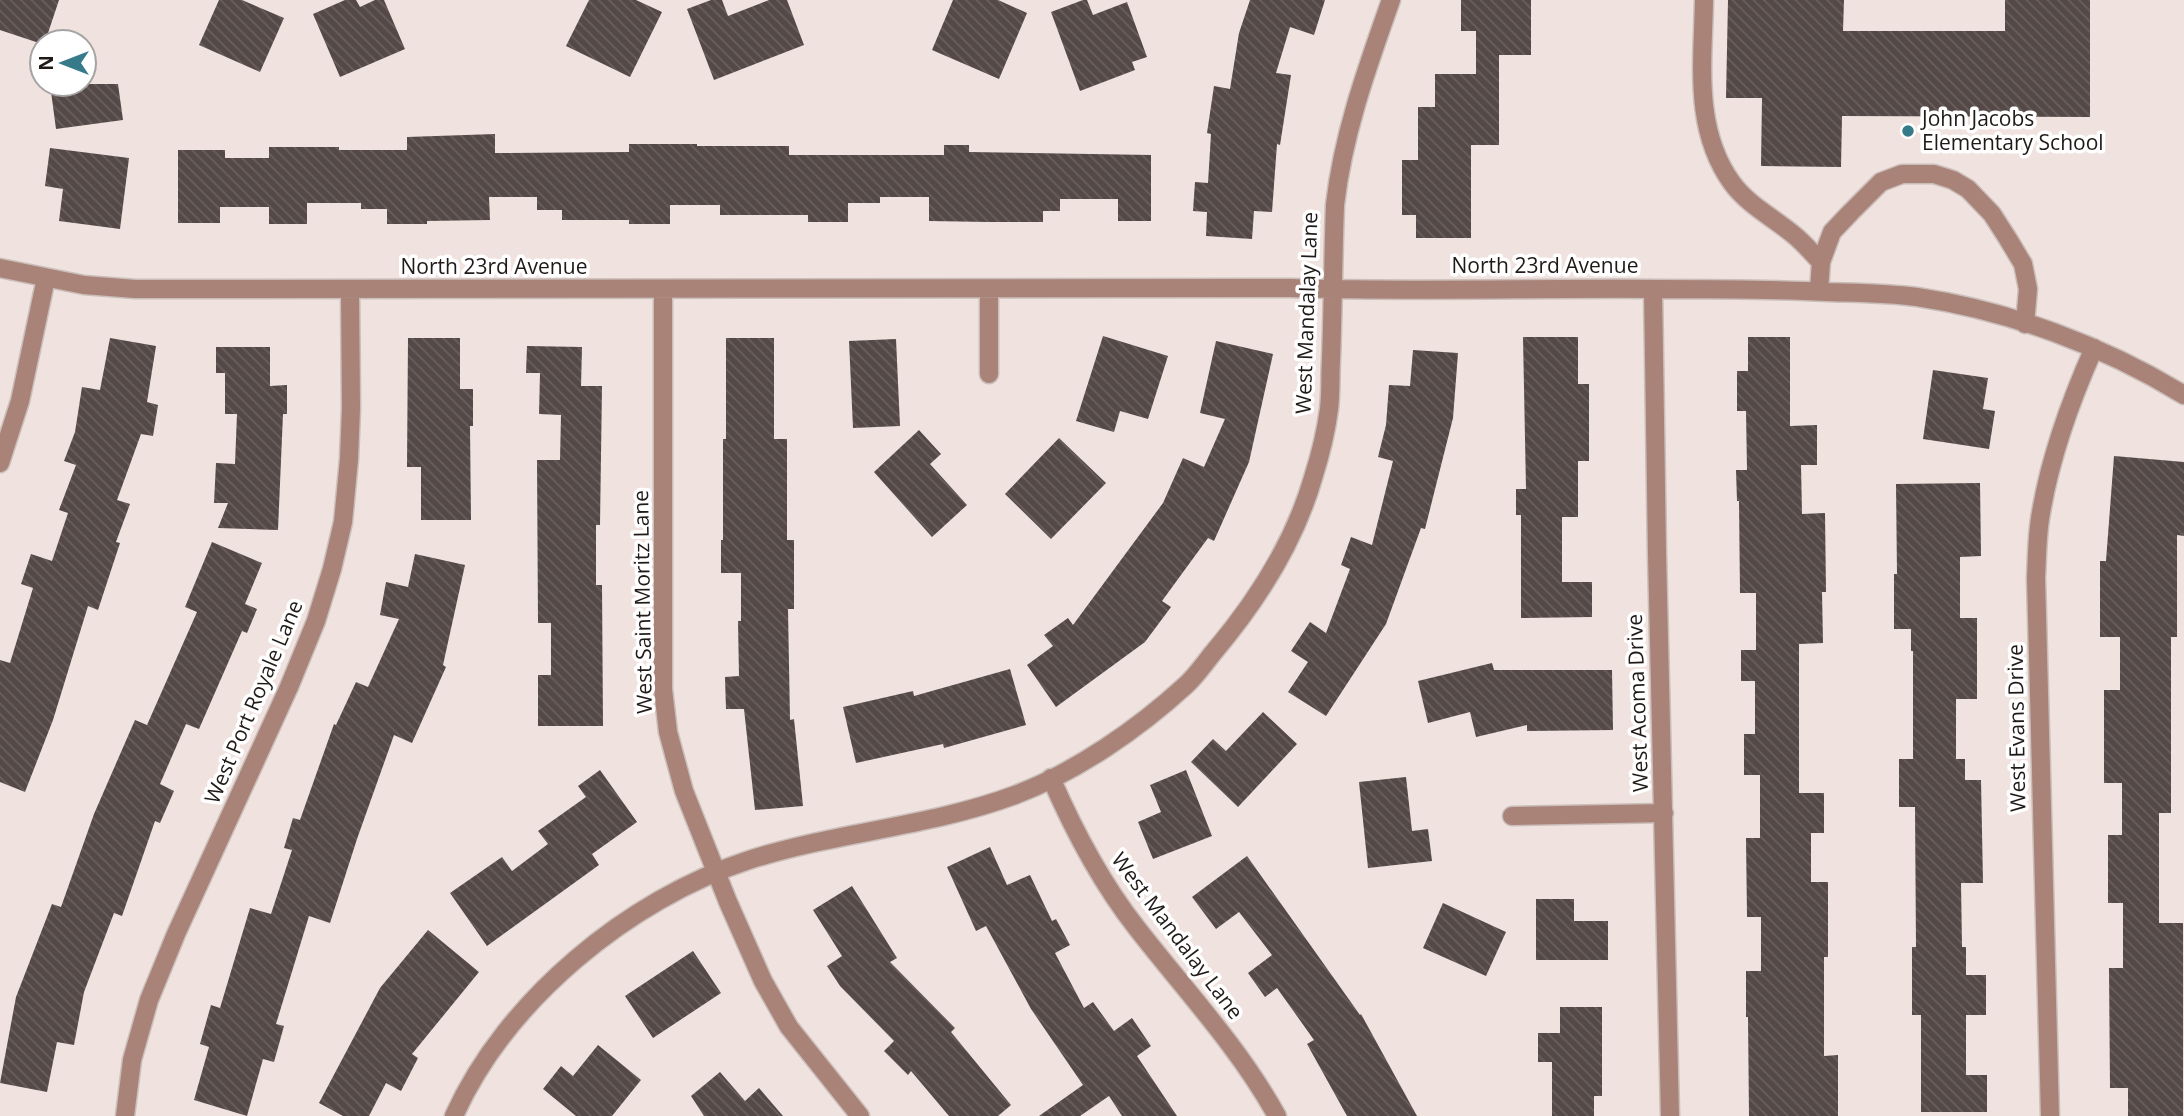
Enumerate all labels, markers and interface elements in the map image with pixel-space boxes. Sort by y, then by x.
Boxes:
north arrow [28,28,98,98]
text: N [33,55,59,71]
place label: John Jacobs Elementary School [1920,104,2104,156]
marker: John Jacobs Elementary School [1900,123,1916,139]
street label: West Mandalay Lane [1288,211,1324,415]
street label: North 23rd Avenue [1452,251,1638,279]
street label: North 23rd Avenue [401,252,587,280]
street label: West Saint Moritz Lane [626,490,658,714]
street label: West Port Royale Lane [197,596,309,808]
street label: West Acoma Drive [1620,614,1654,793]
street label: West Evans Drive [2001,644,2031,812]
street label: West Mandalay Lane [1106,846,1250,1025]

